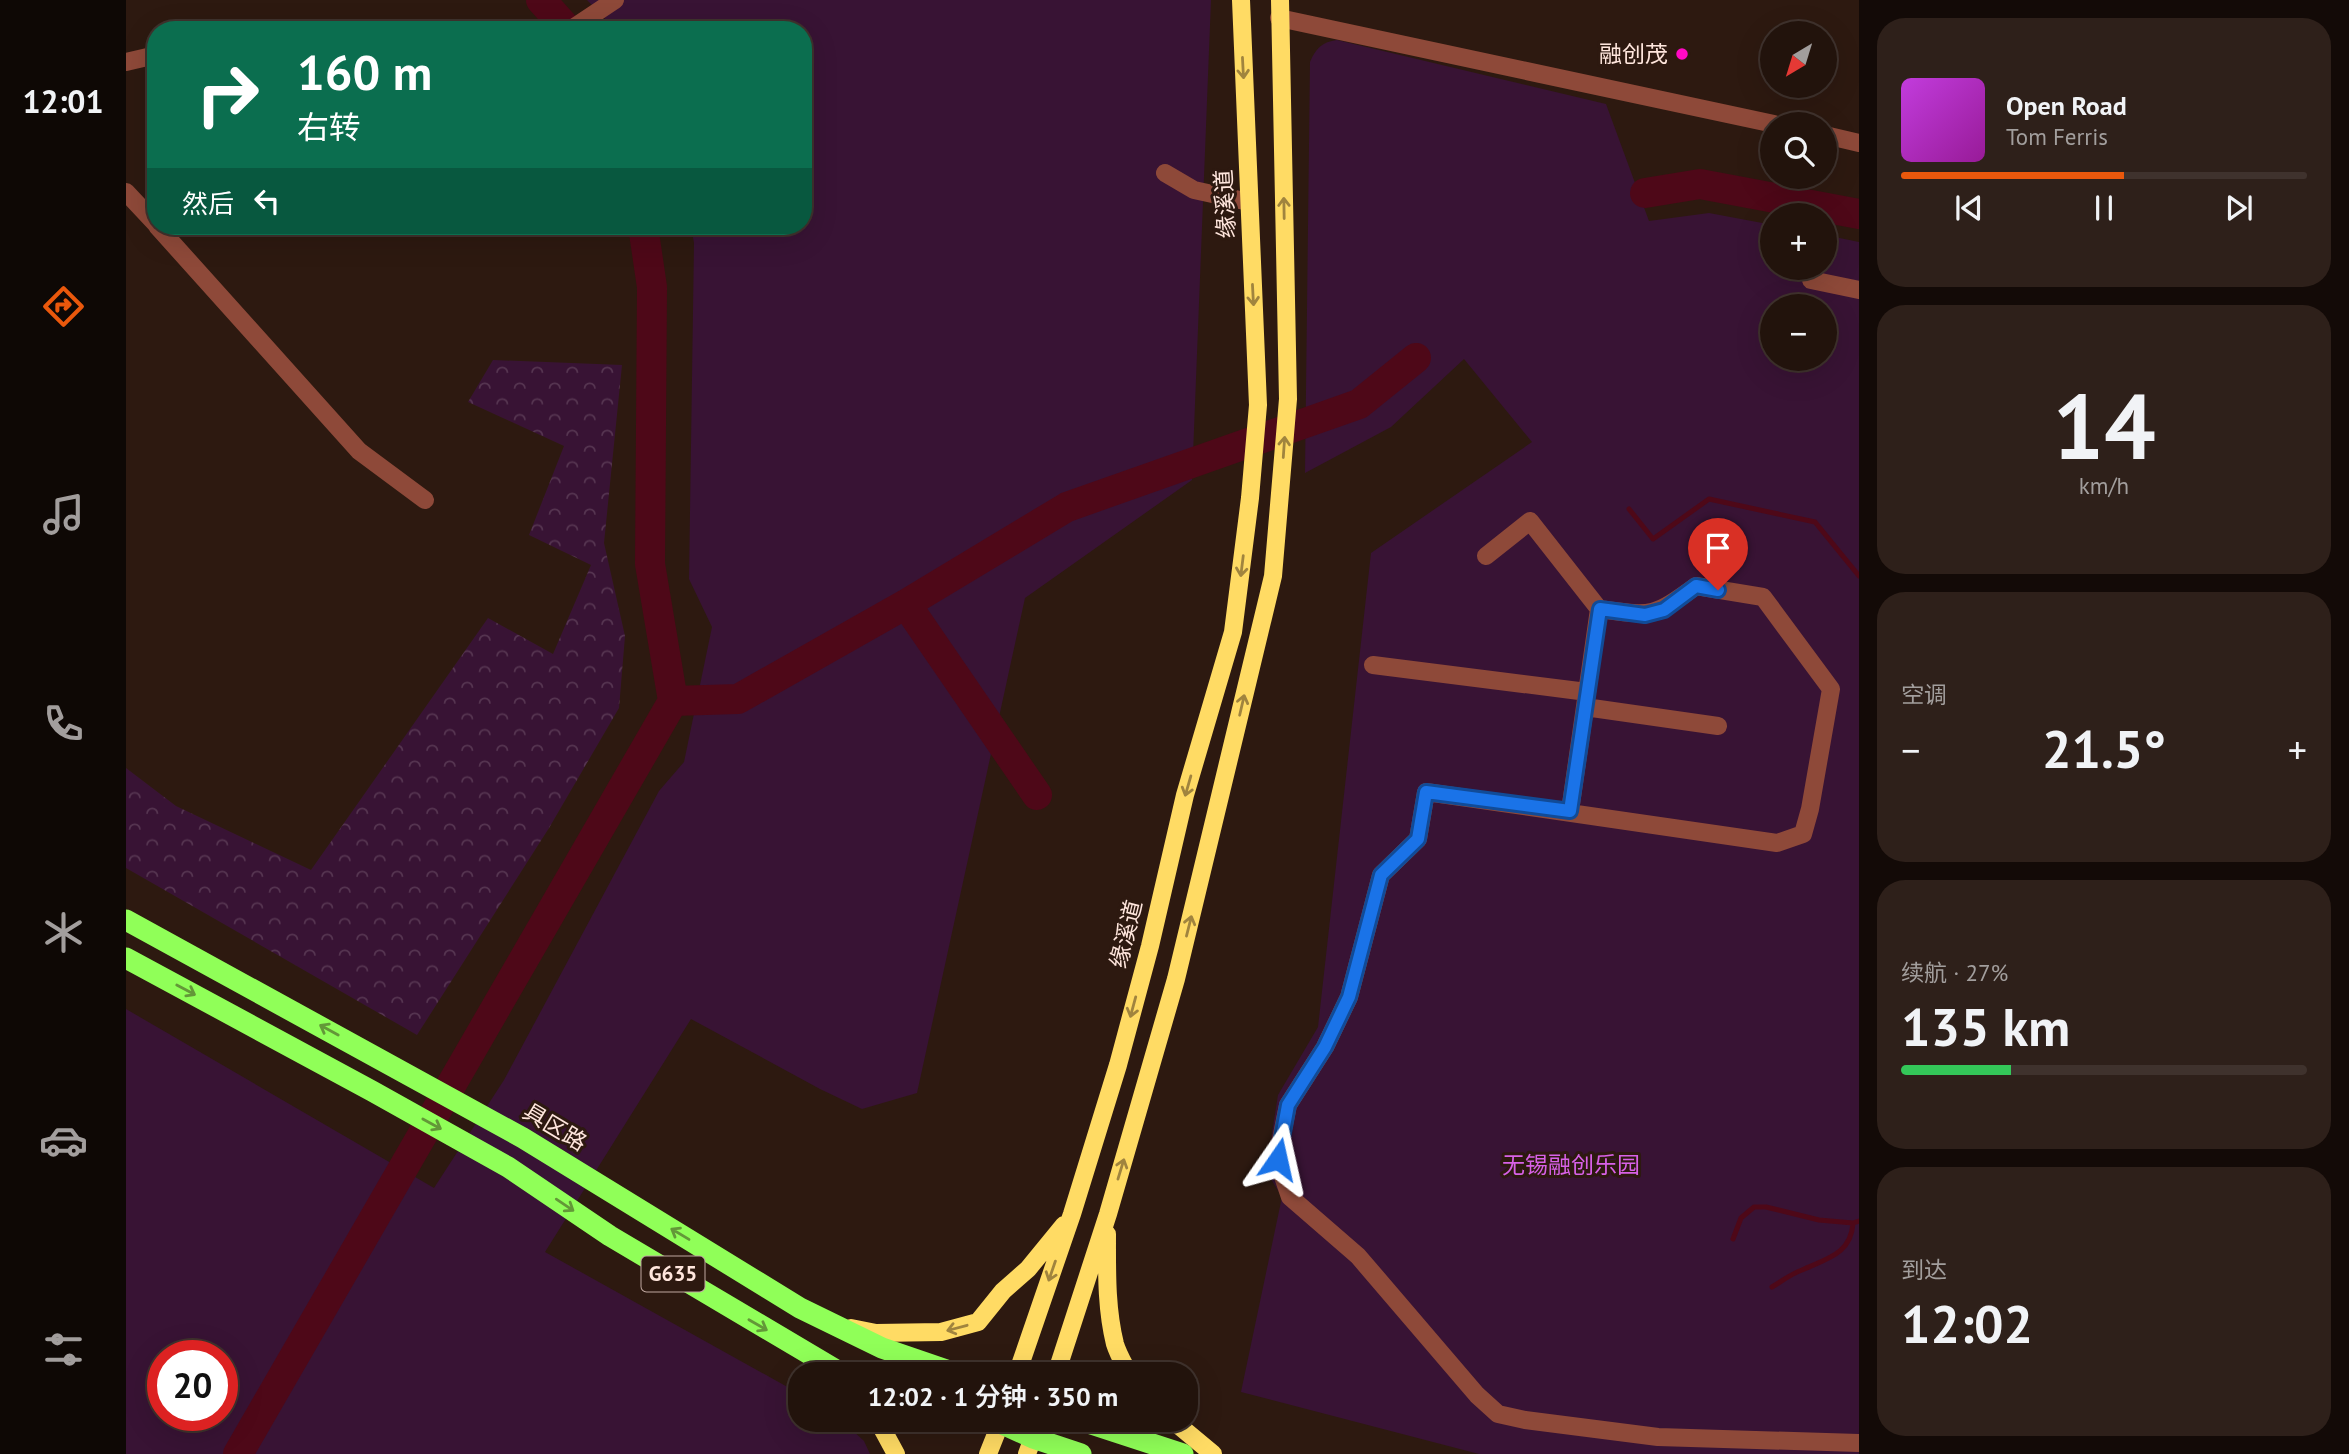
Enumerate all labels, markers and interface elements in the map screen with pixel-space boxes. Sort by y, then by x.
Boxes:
north arrow [1760,21,1838,98]
map controls [1760,21,1837,371]
place label: 融创茂 [1599,39,1668,68]
text: 160 m [297,40,432,104]
marker: 融创茂 [1674,46,1690,62]
icon: right [182,49,273,140]
one-way arrow [1237,56,1250,79]
text: 12:01 [22,80,104,122]
text: Open Road [2006,89,2127,122]
text: 右转 [297,106,361,148]
button: search [1760,112,1837,189]
text: Tom Ferris [2006,122,2108,151]
street label: 缘溪道 [1208,169,1241,239]
icon: left [248,182,286,220]
text: 然后 [182,187,234,220]
icon: previous [1950,189,1988,227]
icon: pause [2085,189,2123,227]
icon: next [2220,189,2258,227]
one-way arrow [1277,197,1290,220]
button: + [1760,203,1837,280]
icon: directions [39,282,88,331]
one-way arrow [1247,284,1260,307]
button: − [1760,294,1837,371]
text: 14 [2052,366,2156,484]
one-way arrow [1278,436,1291,459]
text: km/h [2079,471,2129,500]
icon: music [39,490,88,539]
pin [1688,518,1748,590]
icon: arrive [1699,529,1737,567]
one-way arrow [1235,554,1248,577]
text: 空调 [1901,680,1947,709]
one-way arrow [1236,694,1250,717]
icon: phone [39,699,88,748]
text: 21.5° [2042,715,2166,782]
text: − [1901,725,1920,774]
text: + [2288,725,2307,774]
one-way arrow [1180,775,1193,797]
street label: 缘溪道 [1103,897,1148,971]
icon: climate [39,908,88,957]
one-way arrow [1183,915,1197,938]
text: 续航 · 27% [1901,958,2008,987]
one-way arrow [175,984,196,997]
text: 135 km [1901,993,2070,1060]
one-way arrow [1126,995,1139,1018]
one-way arrow [319,1023,339,1037]
street label: 具区路 [518,1096,592,1157]
icon: car [39,1116,88,1165]
one-way arrow [421,1118,442,1131]
position arrow [1241,1122,1315,1196]
park label: 无锡融创乐园 [1502,1150,1640,1179]
one-way arrow [1116,1158,1129,1180]
one-way arrow [554,1198,574,1212]
one-way arrow [670,1226,690,1240]
text: 到达 [1901,1255,1947,1284]
road number: G635 [642,1256,704,1292]
one-way arrow [1045,1260,1057,1282]
text: 12:02 [1901,1290,2033,1357]
one-way arrow [747,1319,768,1332]
one-way arrow [946,1322,969,1335]
icon: filters [39,1325,88,1374]
speed limit sign: 20 [147,1340,238,1431]
text: 12:02 · 1 分钟 · 350 m [868,1380,1118,1413]

